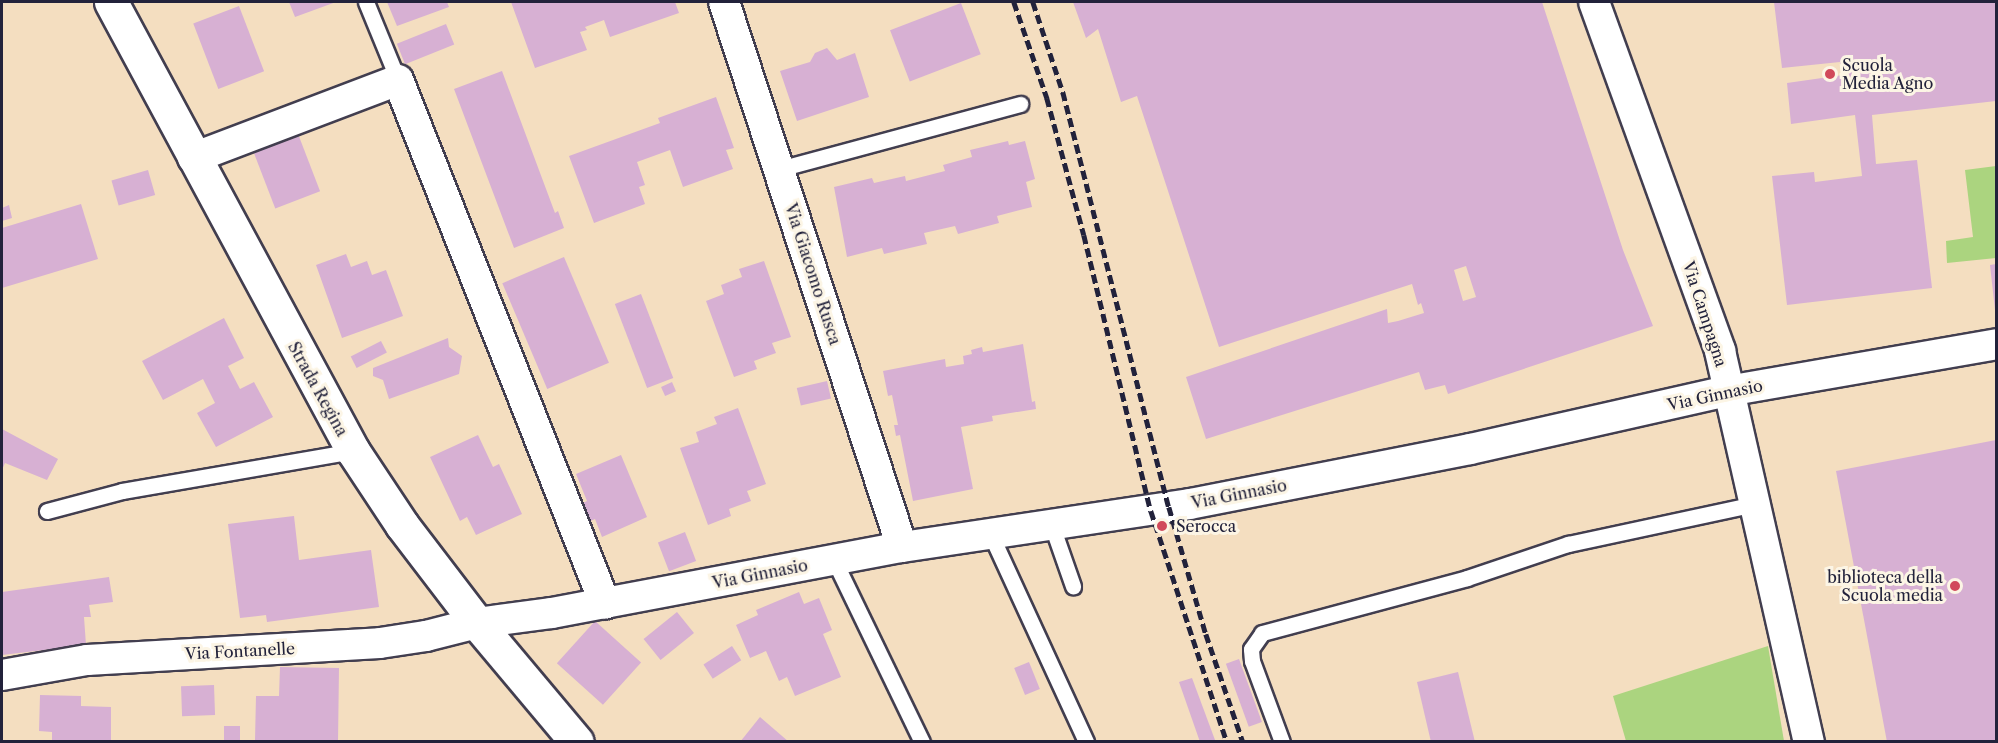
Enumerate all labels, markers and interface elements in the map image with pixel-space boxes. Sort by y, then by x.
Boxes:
place label: Scuola Media Agno [1842,55,1934,93]
marker: Scuola Media Agno [1823,67,1837,81]
street label: Via Giacomo Rusca [781,201,845,347]
street label: Via Campagna [1679,259,1731,369]
street label: Strada Regina [284,338,352,440]
street label: Via Ginnasio [1666,376,1764,414]
street label: Via Ginnasio [1190,475,1288,513]
place label: Serocca [1176,516,1236,536]
marker: Serocca [1153,517,1171,535]
street label: Via Ginnasio [711,555,809,593]
place label: biblioteca della Scuola media [1827,567,1943,605]
marker: biblioteca della Scuola media [1948,579,1962,593]
street label: Via Fontanelle [184,639,296,663]

